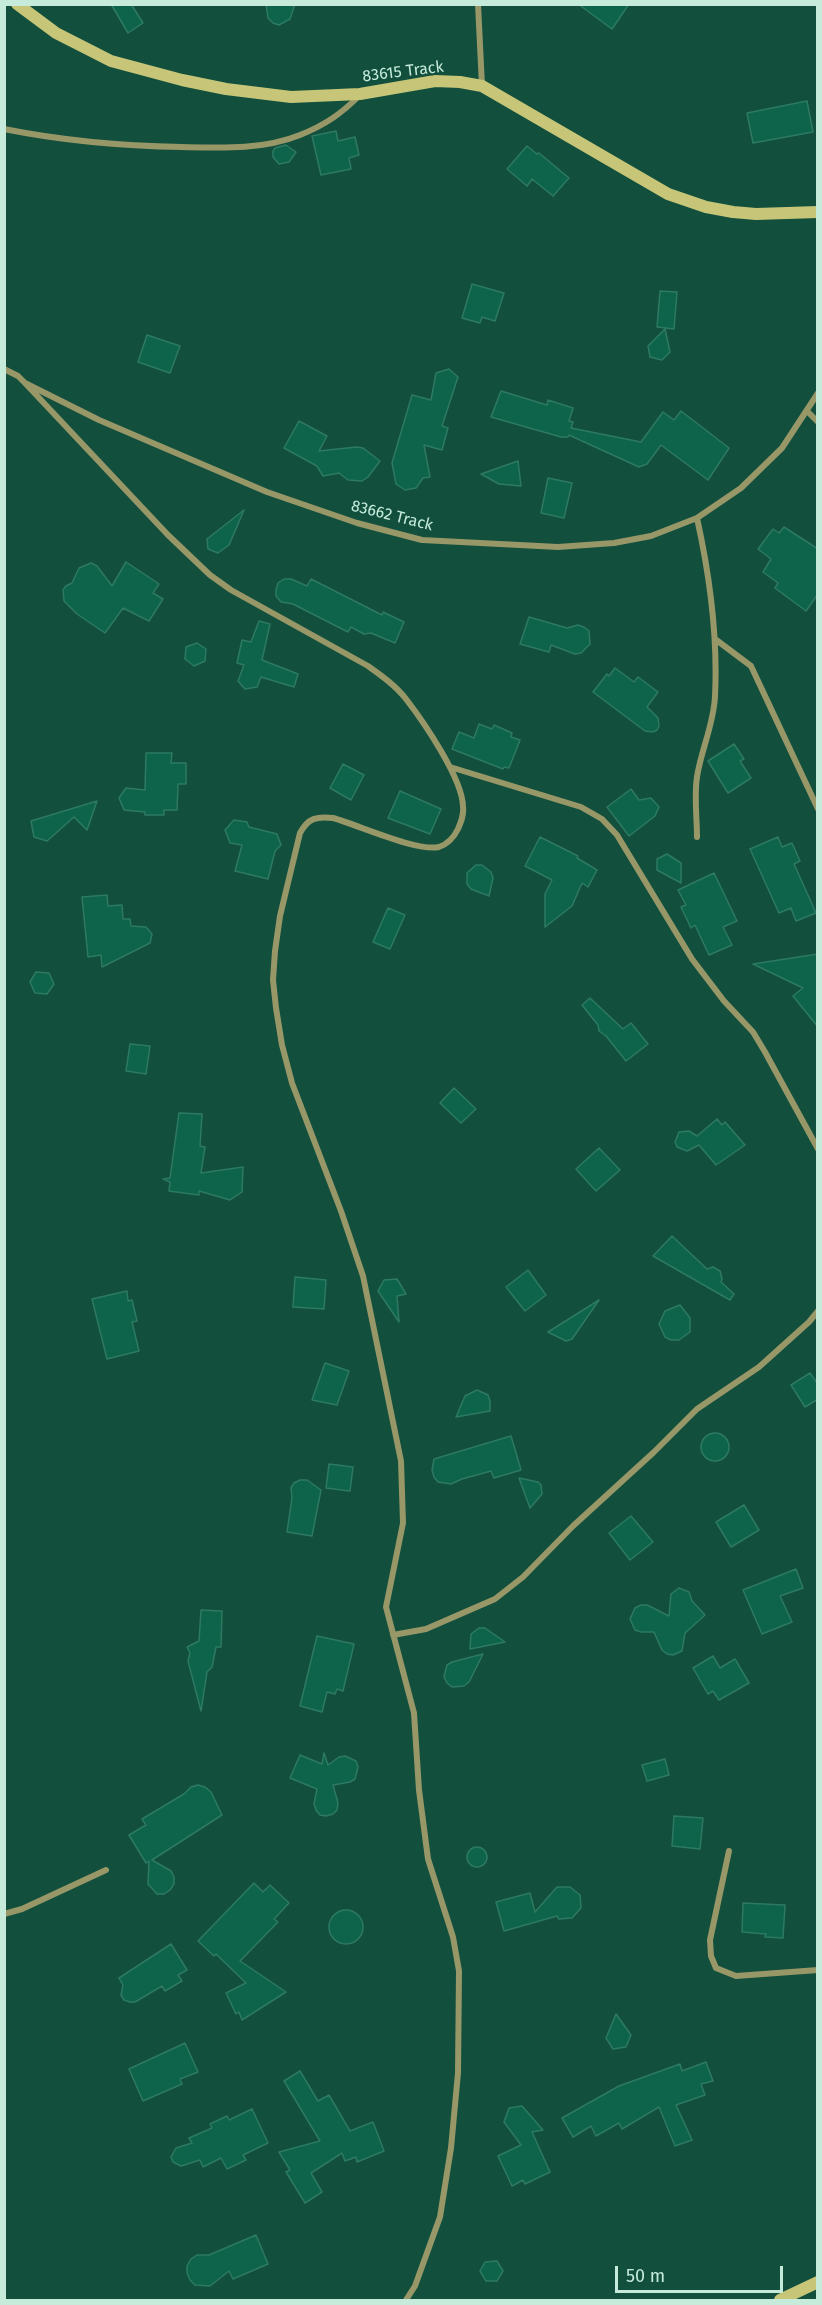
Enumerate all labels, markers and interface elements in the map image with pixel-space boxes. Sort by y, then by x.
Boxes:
street label: 83615 Track [361,57,445,87]
street label: 83662 Track [349,497,435,535]
scale bar [618,2254,786,2292]
text: 50 m [626,2265,665,2287]

